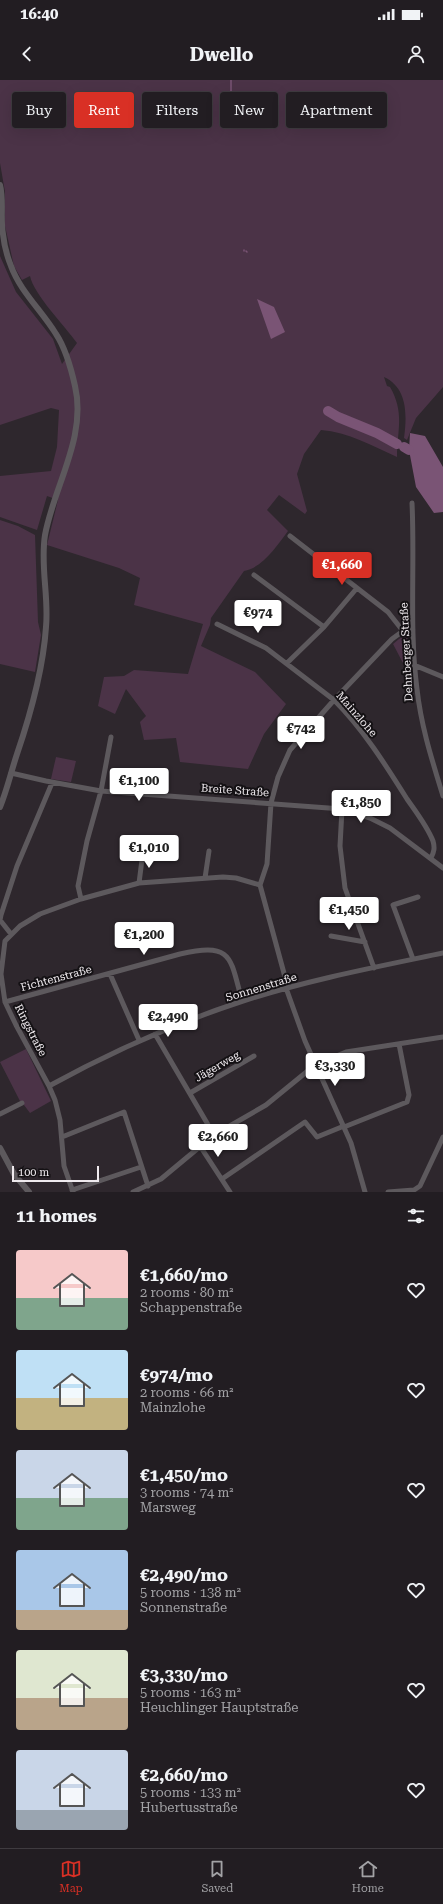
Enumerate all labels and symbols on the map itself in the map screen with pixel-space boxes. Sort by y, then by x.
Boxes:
pin: €1,660 [309,552,375,586]
pin: €974 [234,600,282,634]
street label: Dehnberger Straße [397,602,416,702]
street label: Mainzlohe [334,689,380,740]
pin: €742 [277,716,325,750]
pin: €1,100 [106,768,172,802]
street label: Breite Straße [200,782,269,799]
pin: €1,850 [328,790,394,824]
pin: €1,010 [116,835,182,869]
pin: €1,450 [316,897,382,931]
pin: €1,200 [111,922,177,956]
street label: Fichtenstraße [19,963,93,994]
street label: Sonnenstraße [224,970,298,1004]
street label: Ringstraße [12,1002,49,1059]
pin: €2,490 [135,1004,201,1038]
street label: Jägerweg [192,1048,243,1085]
pin: €3,330 [302,1053,368,1087]
pin: €2,660 [185,1124,251,1158]
scale bar [12,1164,99,1183]

